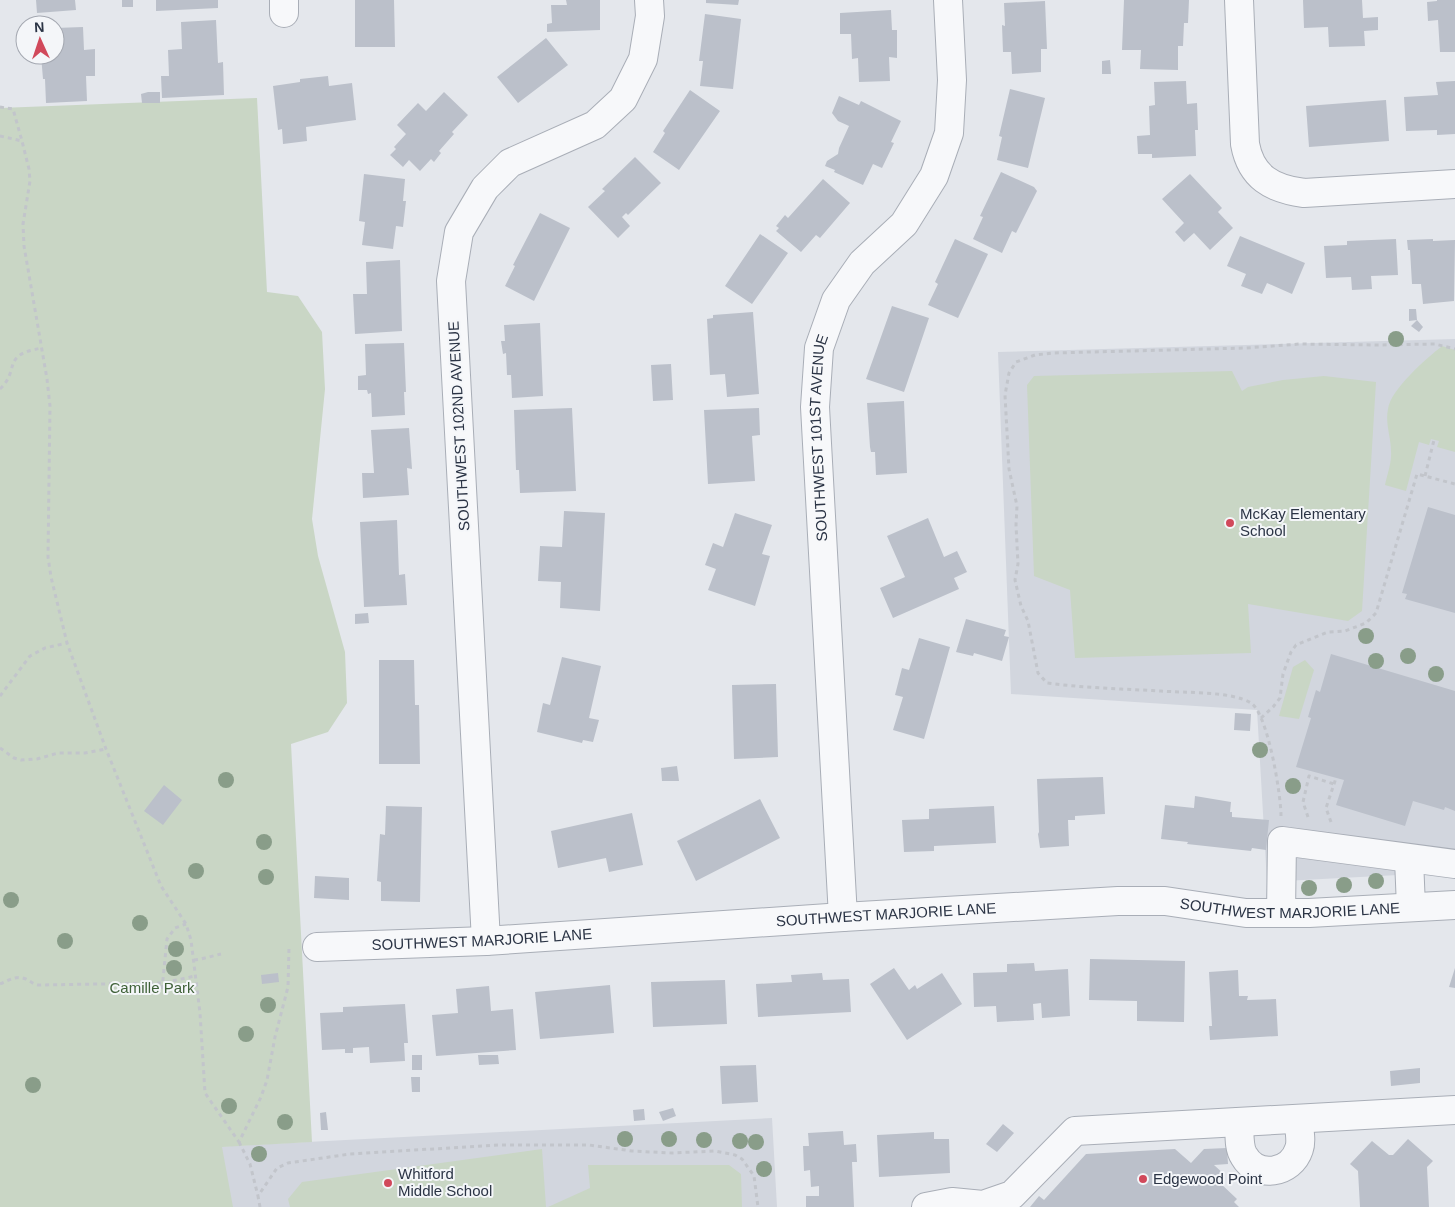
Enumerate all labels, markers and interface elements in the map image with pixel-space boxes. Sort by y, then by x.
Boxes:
north arrow [15,15,65,65]
text: N [34,19,45,35]
street label: SOUTHWEST 102ND AVENUE [445,321,472,531]
street label: SOUTHWEST 101ST AVENUE [806,332,831,542]
place label: McKay Elementary School [1240,505,1366,539]
marker: McKay Elementary School [1224,517,1236,529]
street label: SOUTHWEST MARJORIE LANE [1179,894,1400,921]
street label: SOUTHWEST MARJORIE LANE [775,899,997,929]
street label: SOUTHWEST MARJORIE LANE [371,925,593,953]
park label: Camille Park [109,979,195,996]
place label: Whitford Middle School [398,1165,492,1199]
place label: Edgewood Point [1153,1170,1263,1187]
marker: Edgewood Point [1137,1173,1149,1185]
marker: Whitford Middle School [382,1177,394,1189]

